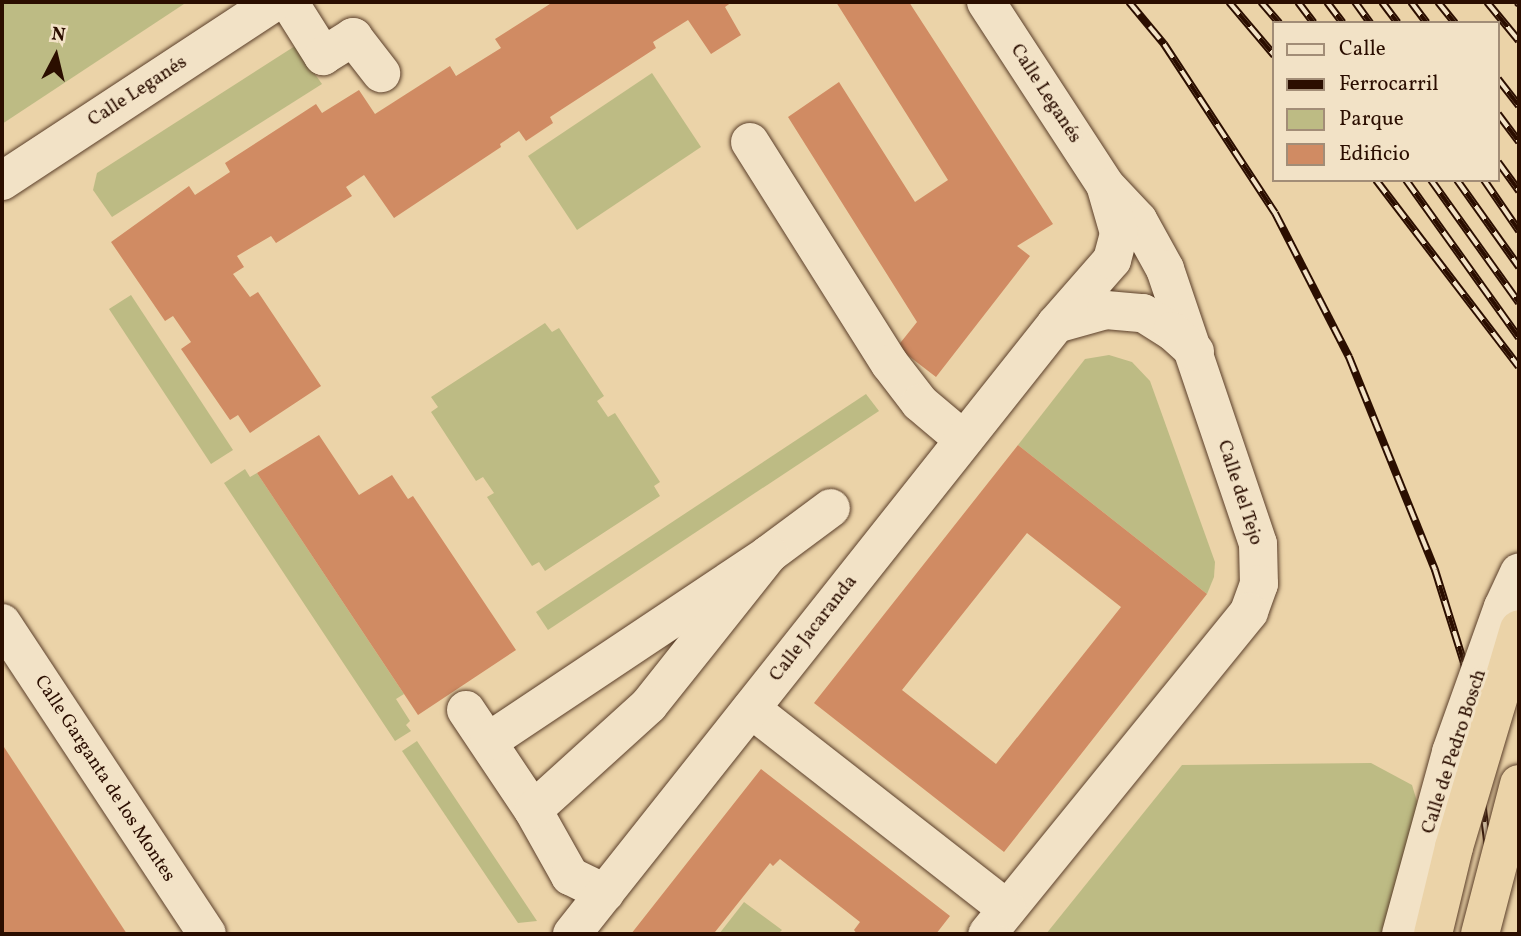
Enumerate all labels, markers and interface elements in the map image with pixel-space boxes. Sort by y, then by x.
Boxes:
north arrow [21,21,91,91]
text: N [50,21,67,49]
legend [1272,21,1500,182]
text: Calle [1339,35,1386,64]
street label: Calle Leganés [1005,40,1085,148]
street label: Calle Leganés [84,52,192,132]
text: Ferrocarril [1339,70,1439,99]
text: Parque [1339,105,1404,134]
text: Edificio [1339,140,1410,169]
street label: Calle del Tejo [1211,437,1267,549]
street label: Calle Jacaranda [765,571,863,687]
street label: Calle de Pedro Bosch [1418,667,1492,837]
street label: Calle Garganta de los Montes [29,672,179,886]

